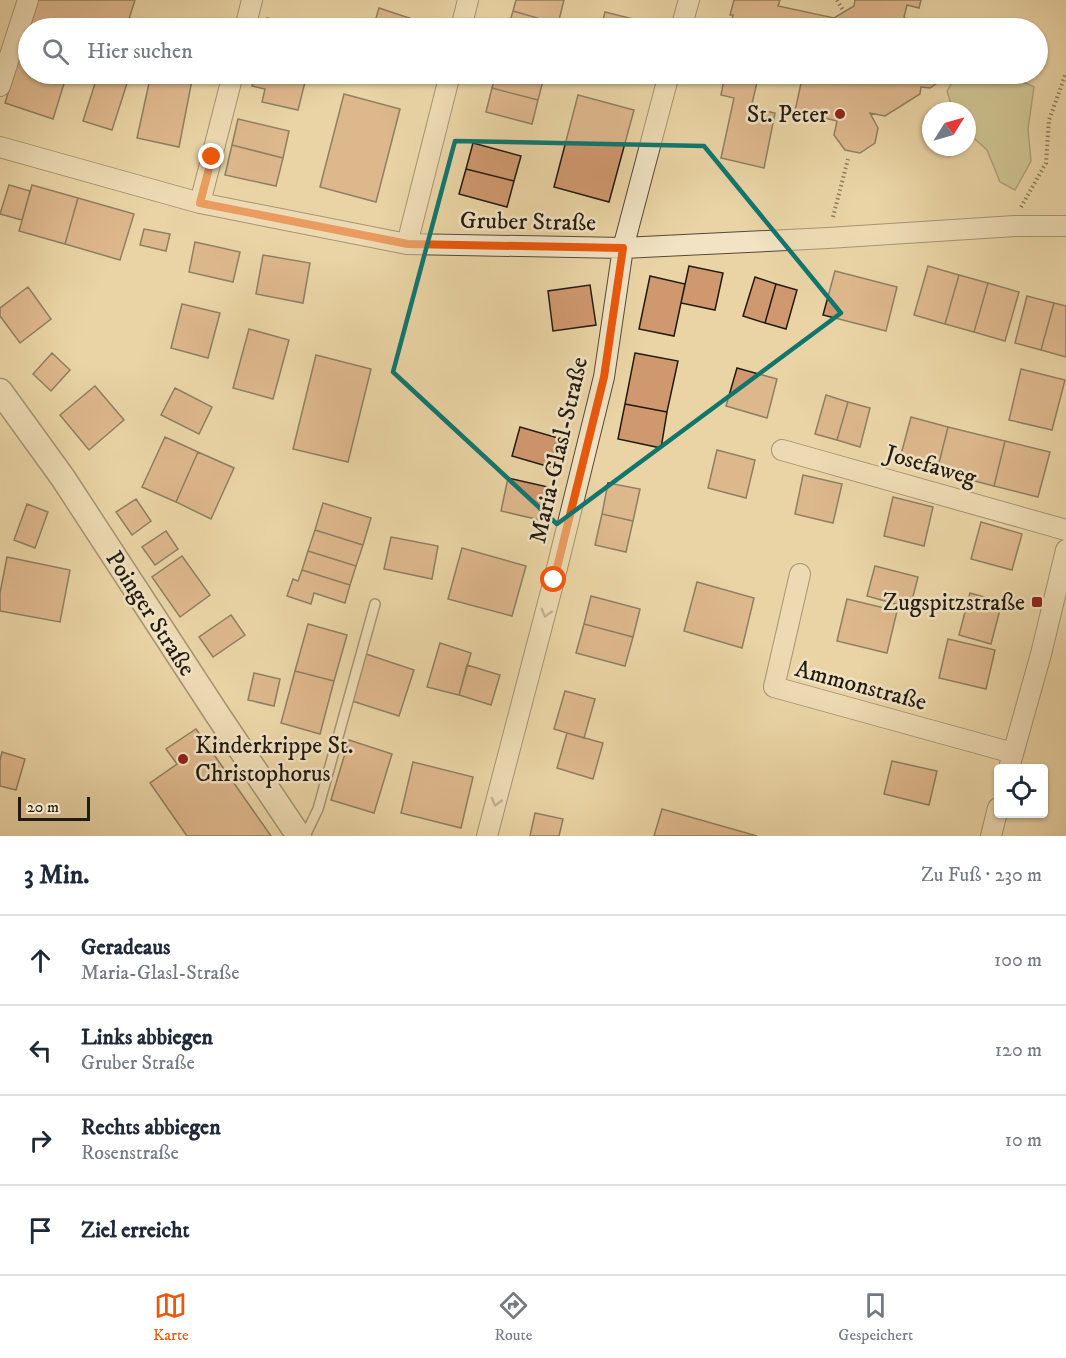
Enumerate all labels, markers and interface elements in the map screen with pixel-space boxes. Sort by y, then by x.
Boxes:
search box [18,18,1048,84]
icon: search [39,35,72,68]
text: Hier suchen [87,38,193,65]
place label: St. Peter [747,100,828,130]
north arrow [922,102,976,156]
marker: St. Peter [833,107,847,121]
route end [198,143,224,169]
street label: Gruber Straße [460,206,596,238]
street label: Maria-Glasl-Straße [523,354,595,546]
street label: Josefaweg [880,438,980,493]
street label: Poinger Straße [99,545,202,682]
route start [540,566,566,592]
place label: Zugspitzstraße [883,588,1025,618]
marker: Zugspitzstraße [1030,595,1044,609]
one-way arrow [540,608,553,618]
street label: Ammonstraße [792,654,930,718]
place label: Kinderkrippe St. Christophorus [195,731,353,789]
marker: Kinderkrippe St. Christophorus [176,752,190,766]
map controls [994,764,1048,818]
button: locate [994,764,1048,818]
scale bar [18,794,90,822]
text: 20 m [27,797,59,817]
one-way arrow [490,797,503,807]
text: 3 Min. [24,859,89,892]
text: Zu Fuß · 230 m [921,863,1042,888]
text: Geradeaus [81,934,170,961]
icon: ahead [24,944,57,977]
text: 100 m [994,948,1042,973]
text: Maria-Glasl-Straße [81,961,239,986]
text: Links abbiegen [81,1024,213,1051]
icon: left [24,1034,57,1067]
text: 120 m [995,1038,1042,1063]
text: Gruber Straße [81,1051,195,1076]
text: Rechts abbiegen [81,1114,221,1141]
icon: right [24,1124,57,1157]
text: 10 m [1005,1128,1042,1153]
text: Rosenstraße [81,1141,179,1166]
icon: arrive [24,1214,57,1247]
text: Ziel erreicht [81,1217,189,1244]
tab: Karte [153,1289,189,1345]
tab: Route [495,1289,532,1345]
tab: Gespeichert [838,1289,913,1345]

